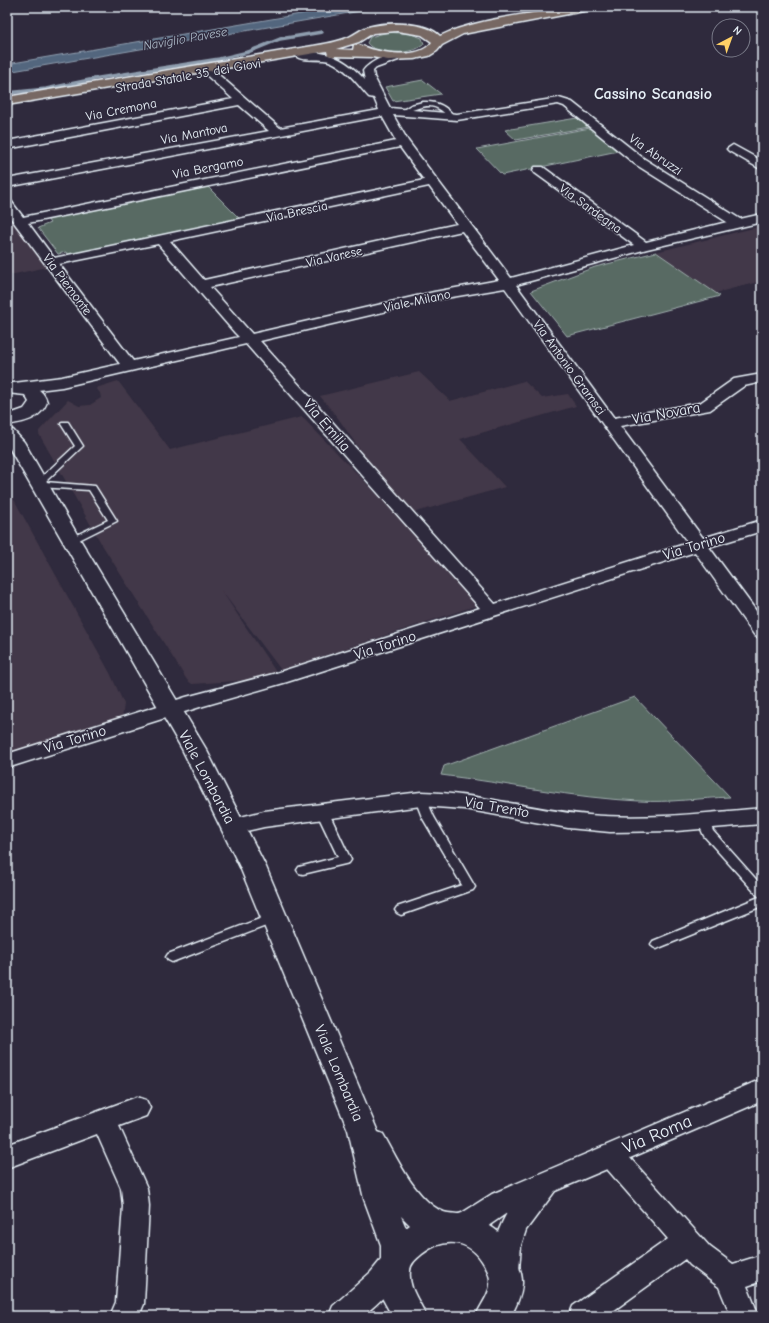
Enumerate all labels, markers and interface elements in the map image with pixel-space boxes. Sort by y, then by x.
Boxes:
north arrow [711,18,751,58]
water label: Naviglio Pavese [142,24,229,53]
text: N [730,24,744,38]
street label: Strada Statale 35 dei Giovi [114,55,262,96]
district label: Cassino Scanasio [594,85,712,103]
street label: Via Cremona [84,95,158,124]
street label: Via Mantova [159,120,229,147]
street label: Via Abruzzi [626,131,685,178]
street label: Via Bergamo [172,153,245,182]
street label: Via Sardegna [556,181,625,236]
street label: Via Brescia [265,198,329,225]
street label: Via Varese [305,243,364,270]
street label: Via Piemonte [40,251,96,318]
street label: Viale Milano [382,286,452,315]
street label: Via Antonio Gramsci [530,317,609,418]
street label: Via Emilia [299,395,355,455]
street label: Via Novara [630,398,702,428]
street label: Via Torino [661,528,727,564]
street label: Via Torino [352,627,418,663]
street label: Via Torino [42,721,108,757]
street label: Viale Lombardia [175,727,239,827]
street label: Via Trento [463,792,531,822]
street label: Viale Lombardia [311,1022,367,1124]
street label: Via Roma [619,1110,695,1158]

